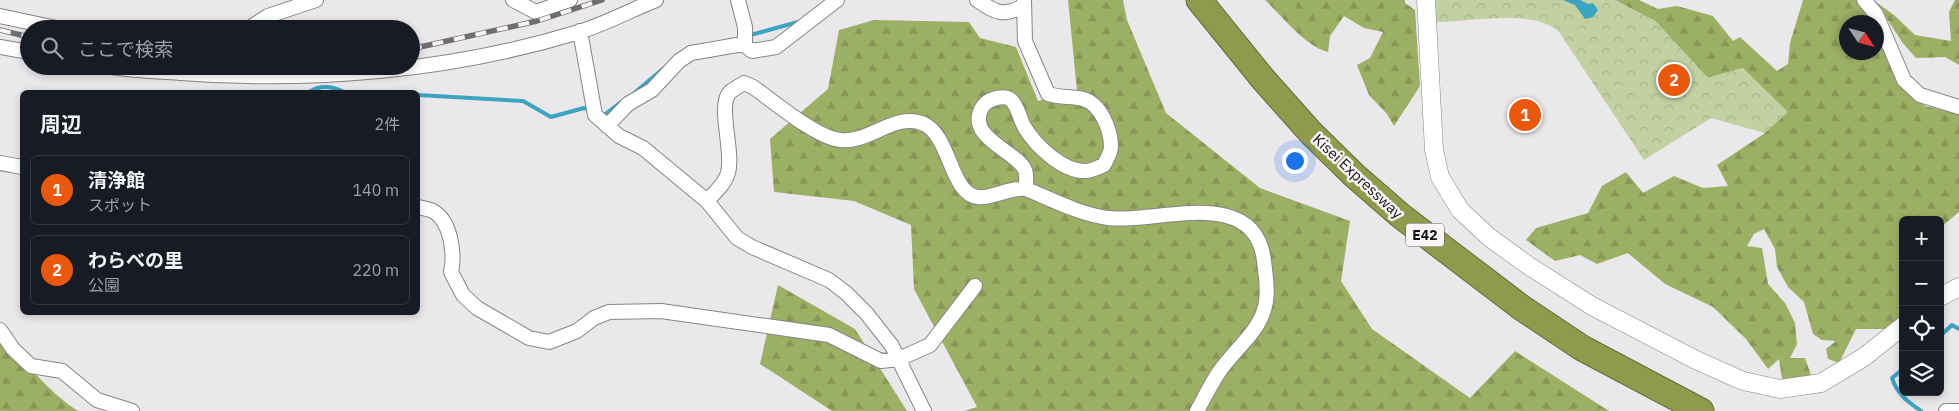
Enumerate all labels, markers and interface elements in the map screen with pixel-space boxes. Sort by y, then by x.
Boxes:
north arrow [1839,15,1884,60]
search box [20,20,420,75]
icon: search [38,34,66,62]
text: ここで検索 [78,37,173,61]
pin: 2 [1658,61,1690,99]
pin: 1 [1509,96,1541,134]
text: 周辺 [40,110,82,138]
text: 2件 [374,114,400,134]
street label: Kisei Expressway [1309,129,1407,223]
your location [1282,148,1308,174]
text: 清浄館 [88,168,145,192]
text: 1 [52,180,62,200]
text: 140 m [352,180,399,200]
text: スポット [88,195,152,215]
map controls [1899,216,1944,396]
button: + [1899,216,1944,261]
road number: E42 [1406,224,1444,246]
text: わらべの里 [88,248,183,272]
text: 2 [52,260,62,280]
text: 220 m [352,260,399,280]
button: − [1899,261,1944,306]
text: 公園 [88,275,120,295]
button: locate [1899,306,1944,351]
button: layers [1899,351,1944,396]

